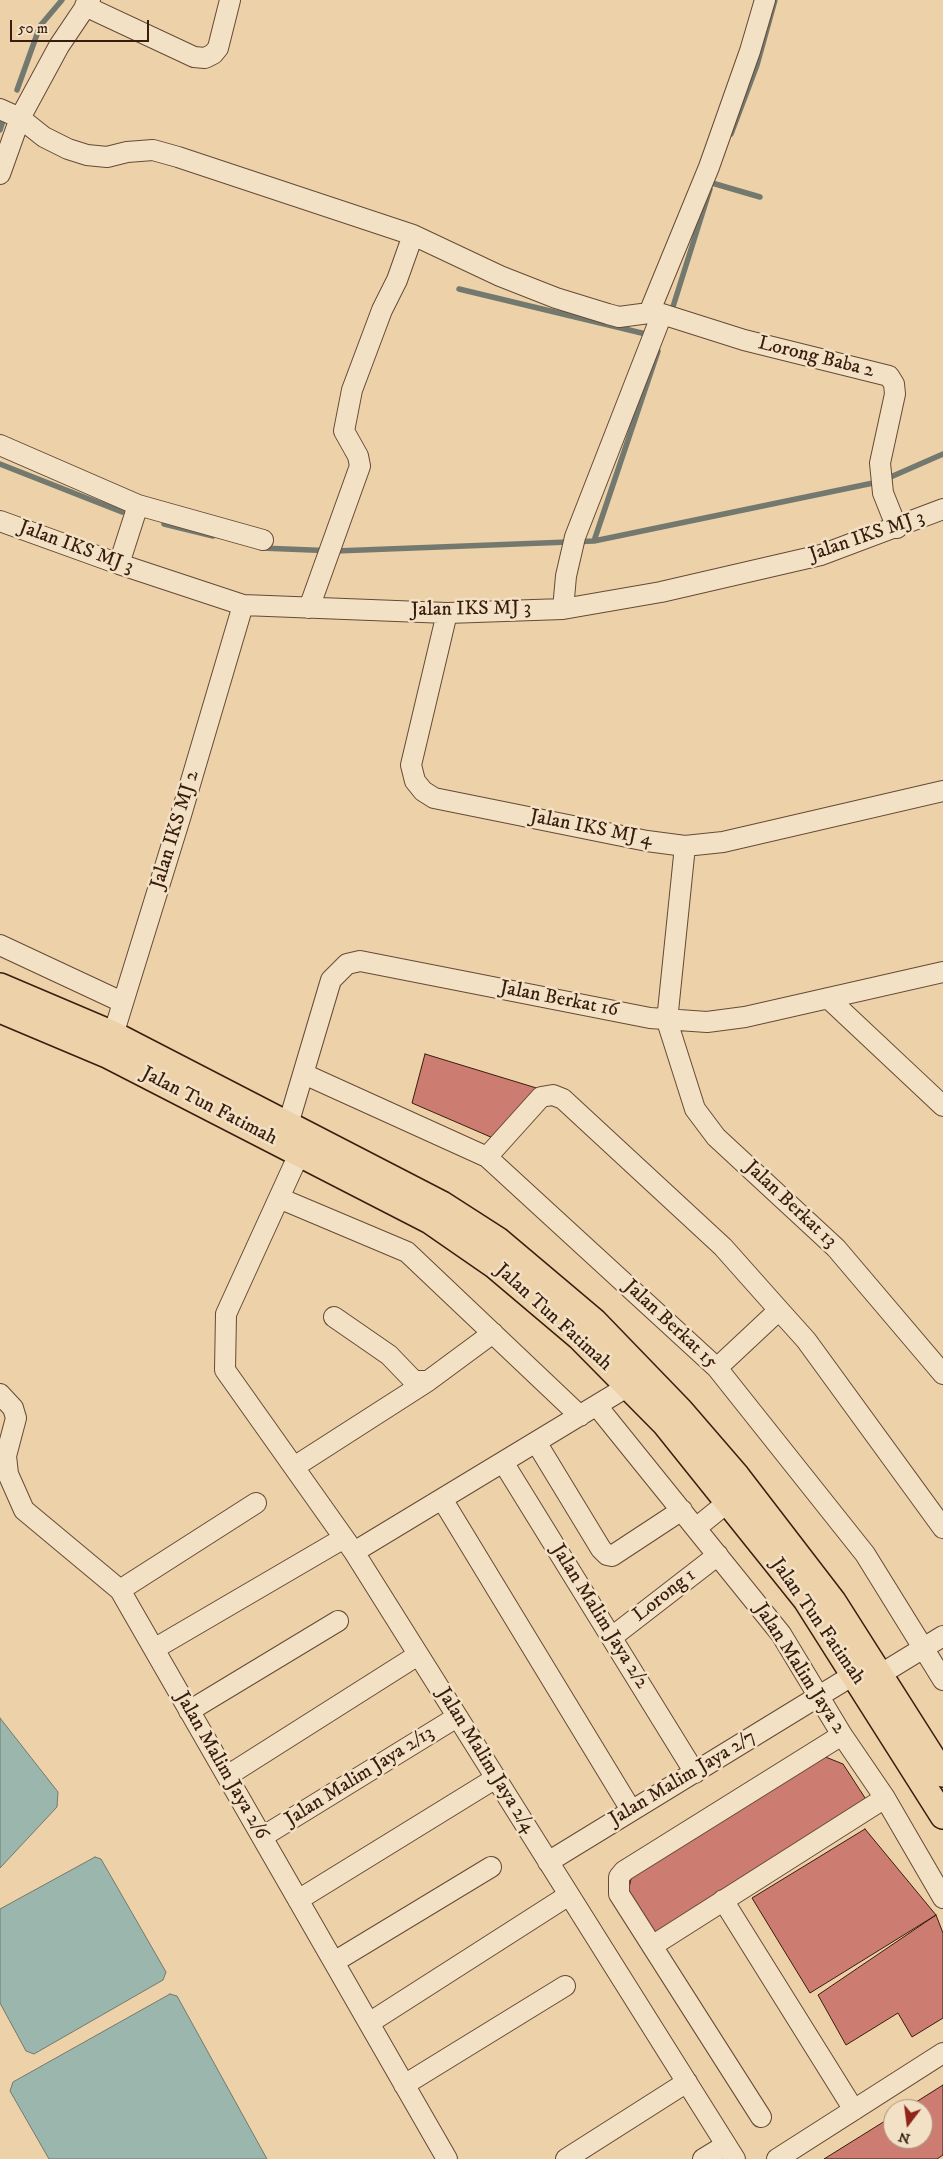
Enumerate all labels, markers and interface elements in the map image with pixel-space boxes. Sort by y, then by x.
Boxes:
scale bar [12,10,151,42]
text: 50 m [18,19,48,38]
street label: Lorong Baba 2 [755,332,877,384]
street label: Jalan IKS MJ 3 [806,506,928,568]
street label: Jalan IKS MJ 3 [15,516,137,580]
street label: Jalan IKS MJ 3 [411,597,531,623]
street label: Jalan IKS MJ 2 [147,768,205,892]
street label: Jalan IKS MJ 4 [528,805,654,853]
street label: Jalan Berkat 16 [498,977,620,1023]
street label: Jalan Tun Fatimah [137,1062,281,1152]
street label: Jalan Berkat 13 [739,1156,841,1254]
street label: Jalan Tun Fatimah [490,1259,616,1377]
street label: Jalan Berkat 15 [618,1275,722,1375]
street label: Jalan Malim Jaya 2/2 [545,1540,653,1694]
street label: Jalan Tun Fatimah [764,1554,870,1690]
street label: Lorong 1 [629,1564,701,1628]
street label: Jalan Malim Jaya 2 [748,1599,850,1739]
street label: Jalan Malim Jaya 2/4 [431,1684,539,1838]
street label: Jalan Malim Jaya 2/6 [169,1688,273,1844]
street label: Jalan Malim Jaya 2/13 [281,1722,439,1832]
street label: Jalan Malim Jaya 2/7 [605,1726,761,1832]
north arrow [883,2099,933,2149]
text: N [896,2127,912,2148]

